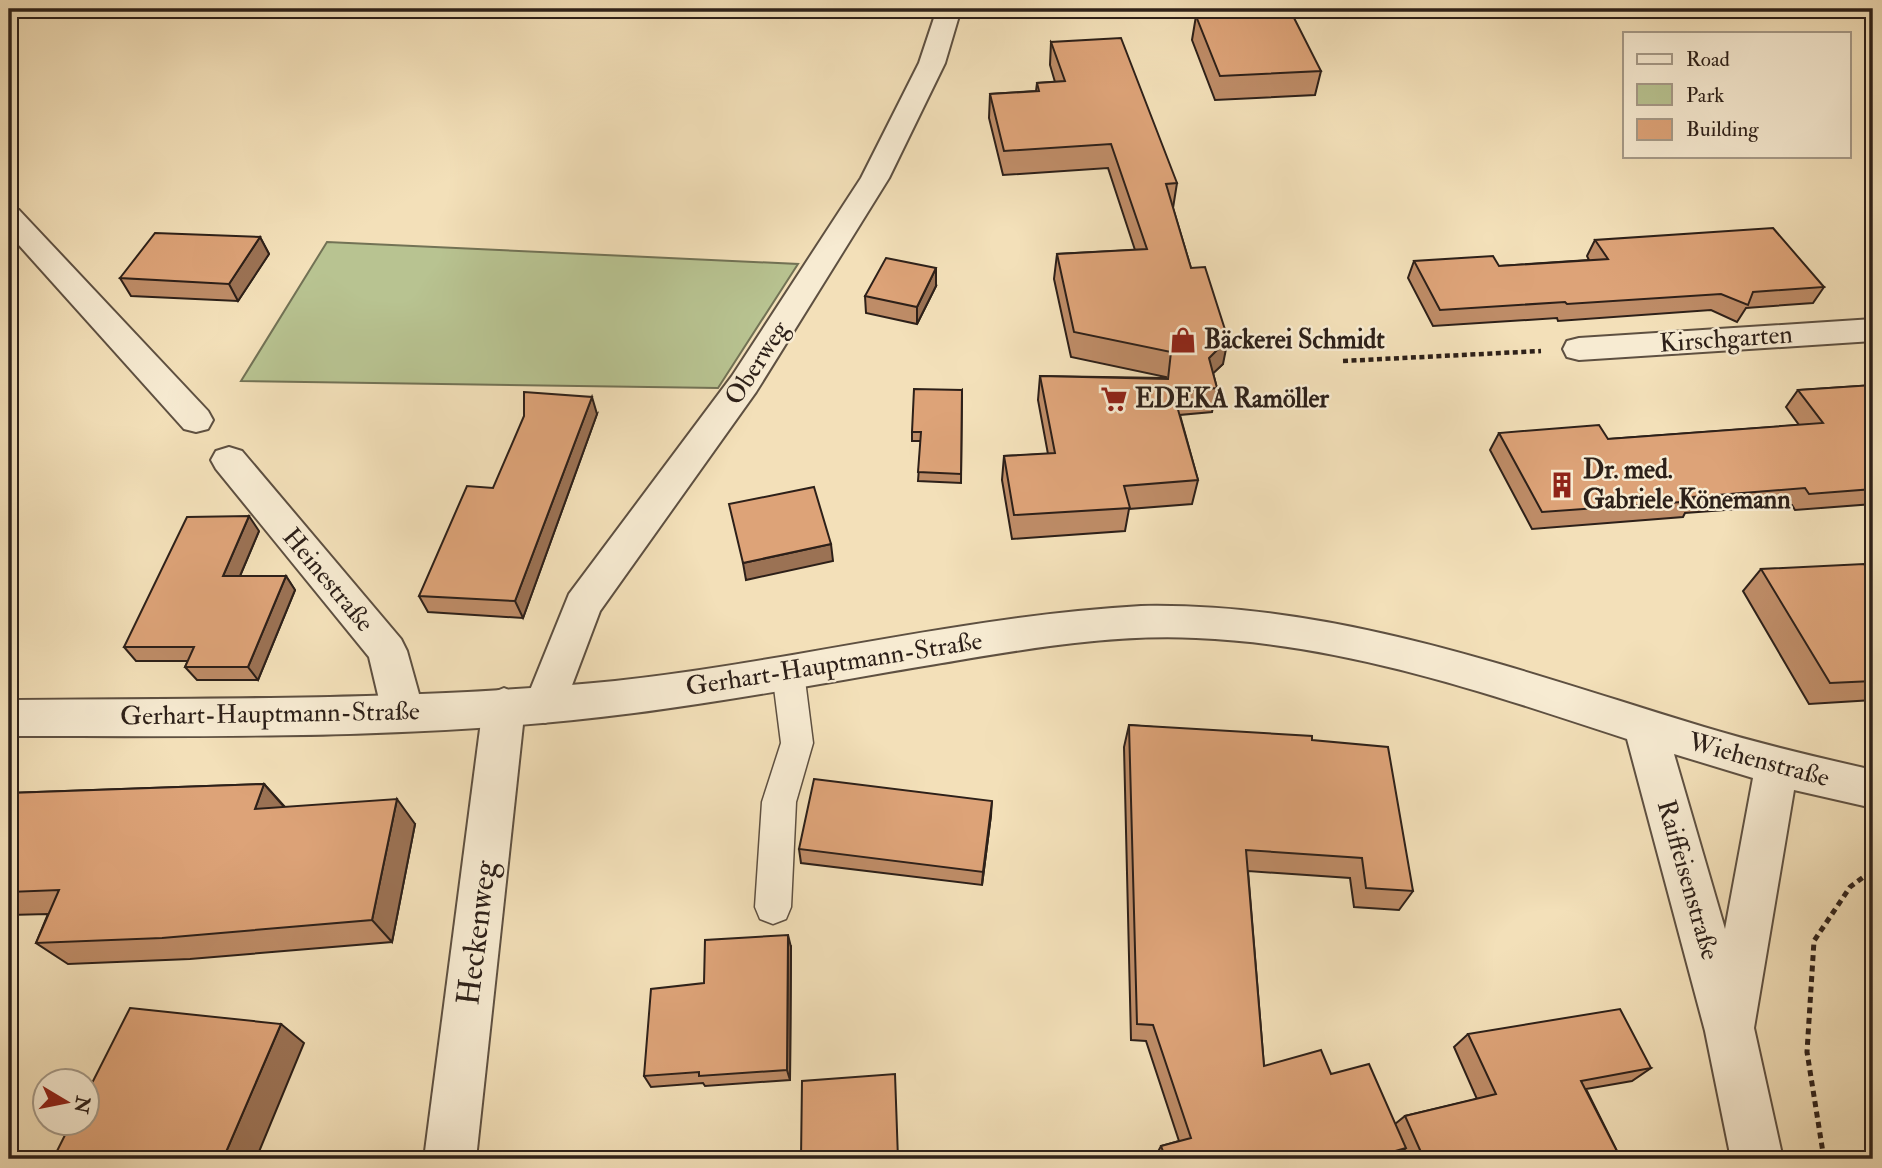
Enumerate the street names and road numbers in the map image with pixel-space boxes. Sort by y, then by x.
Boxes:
street label: Oberweg [718,314,797,411]
street label: Kirschgarten [1658,318,1794,360]
street label: Heinestraße [275,522,381,639]
street label: Gerhart-Hauptmann-Straße [684,625,985,704]
street label: Gerhart-Hauptmann-Straße [120,695,420,734]
street label: Wiehenstraße [1684,726,1833,794]
street label: Raiffeisenstraße [1650,796,1726,964]
street label: Heckenweg [448,857,506,1007]

